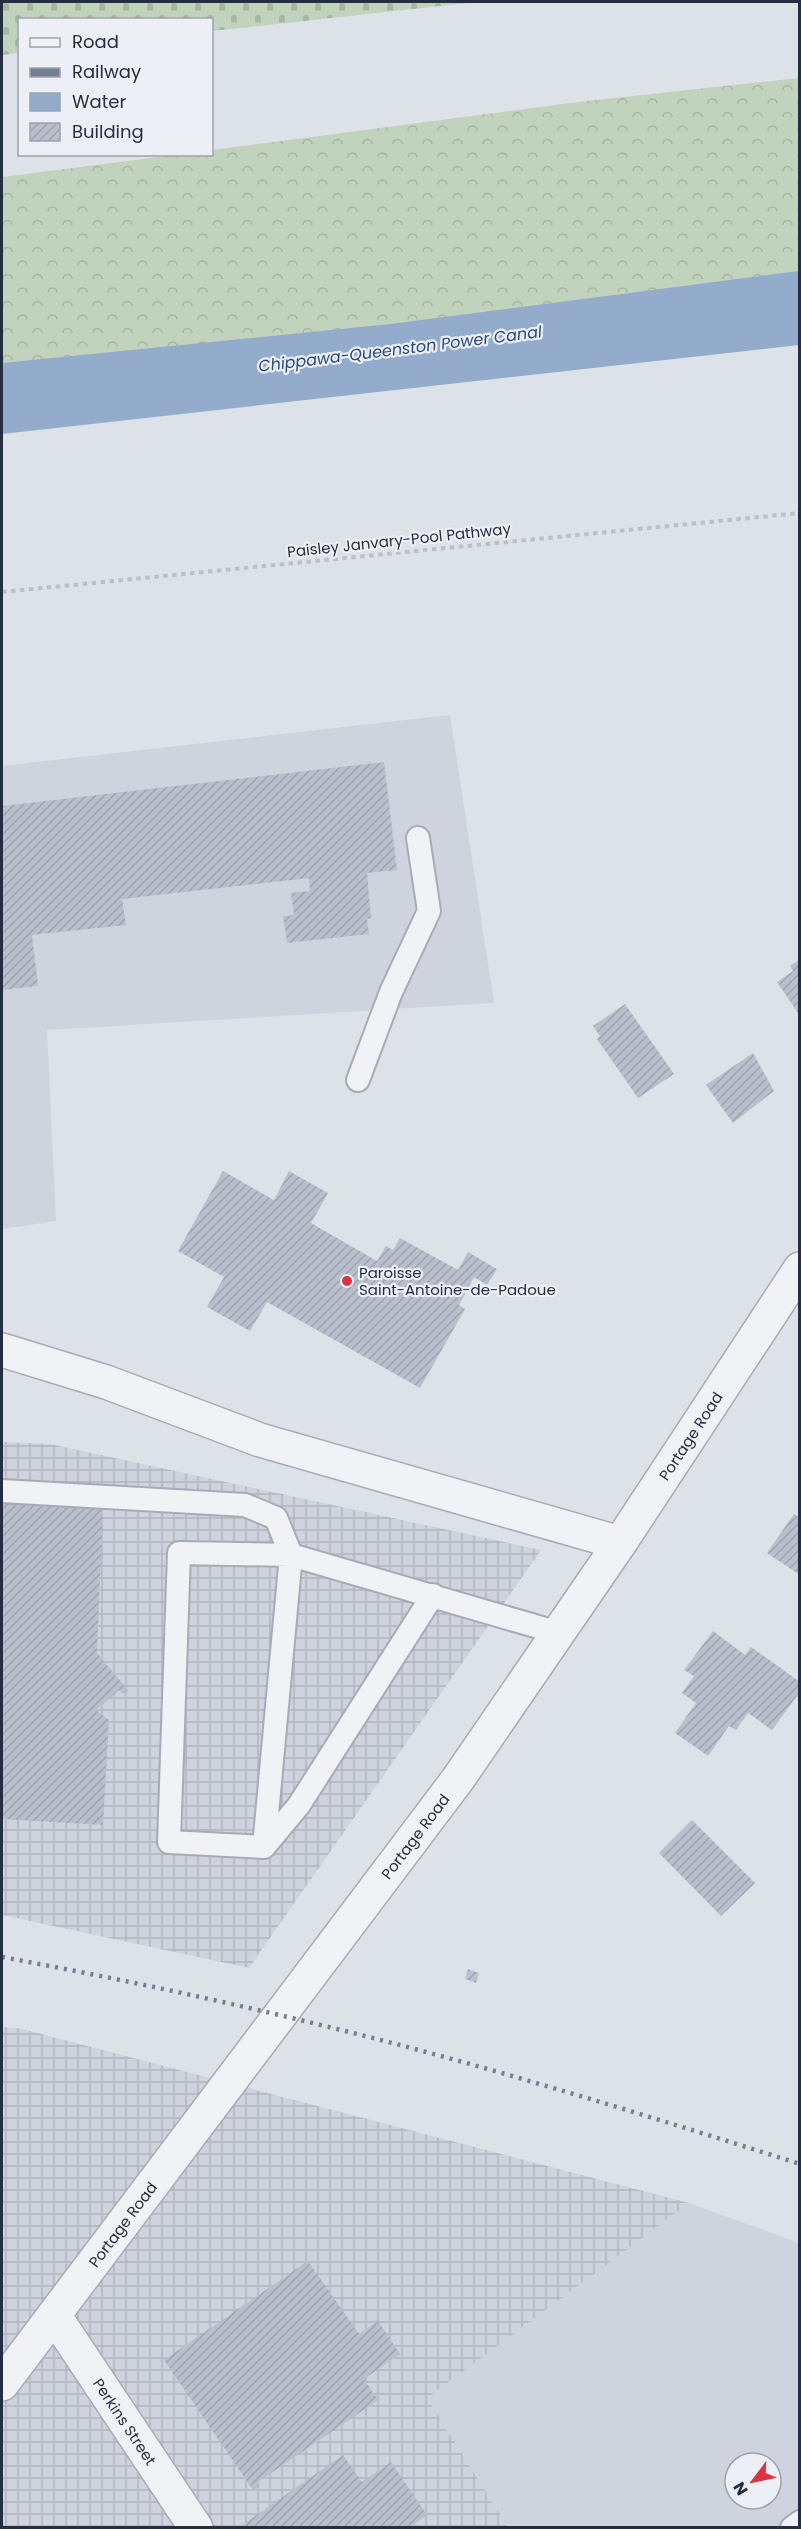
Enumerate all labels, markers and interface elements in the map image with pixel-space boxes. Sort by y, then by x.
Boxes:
legend [18,18,213,156]
text: Road [72,29,119,54]
text: Railway [72,59,141,84]
text: Water [72,89,126,114]
text: Building [72,119,144,144]
water label: Chippawa-Queenston Power Canal [257,320,543,378]
street label: Paisley Janvary-Pool Pathway [286,518,512,562]
place label: Paroisse Saint-Antoine-de-Padoue [359,1262,556,1300]
marker: Paroisse Saint-Antoine-de-Padoue [340,1274,354,1288]
street label: Portage Road [654,1388,727,1484]
street label: Portage Road [376,1789,454,1883]
street label: Portage Road [83,2177,161,2271]
street label: Perkins Street [88,2374,162,2469]
north arrow [723,2451,783,2511]
text: N [728,2477,754,2500]

